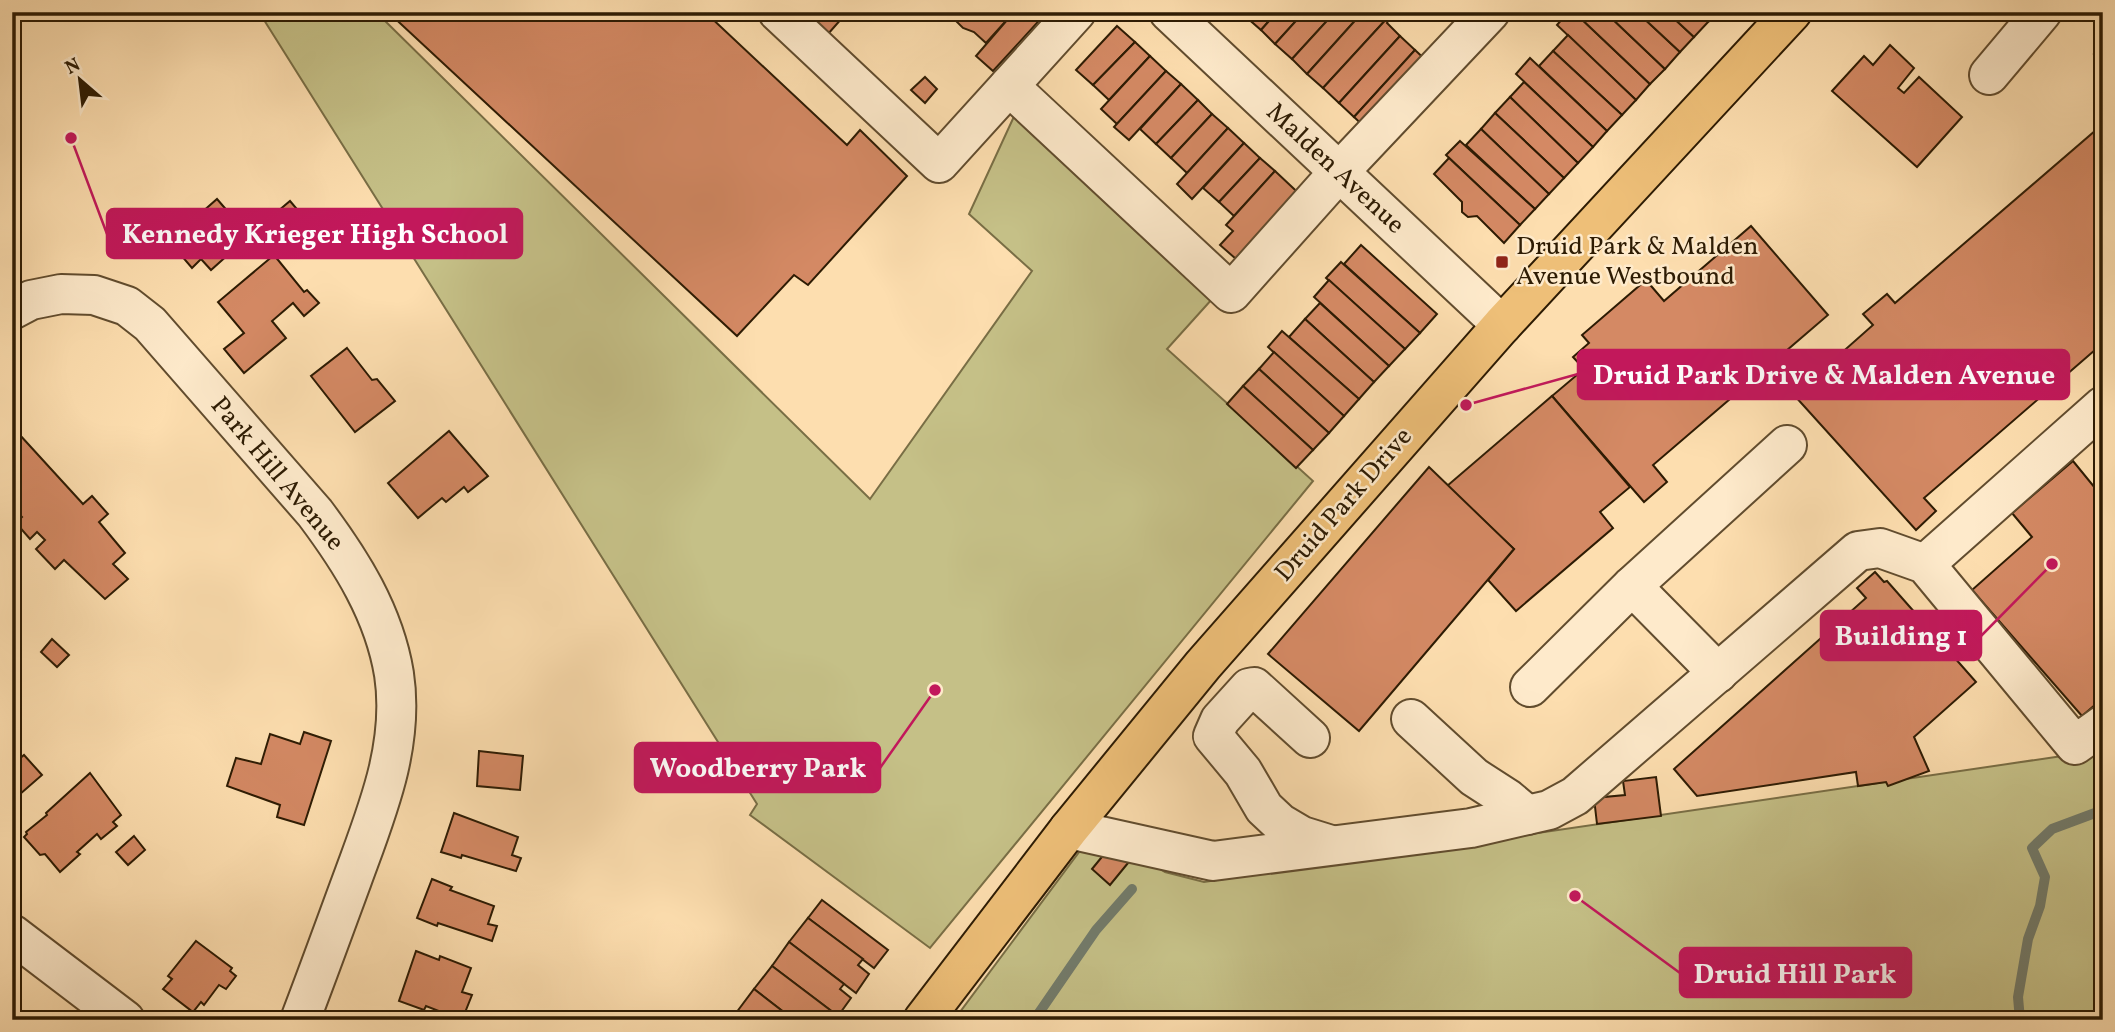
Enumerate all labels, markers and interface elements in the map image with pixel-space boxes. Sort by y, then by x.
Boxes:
north arrow [46,46,116,116]
text: N [61,52,85,81]
street label: Malden Avenue [1258,95,1412,243]
callout: Kennedy Krieger High School [107,209,522,258]
text: Kennedy Krieger High School [122,216,508,255]
place label: Druid Park & Malden Avenue Westbound [1516,229,1758,295]
marker: Druid Park & Malden Avenue Westbound [1494,254,1510,270]
callout: Druid Park Drive & Malden Avenue [1578,350,2069,399]
text: Druid Park Drive & Malden Avenue [1593,357,2055,396]
street label: Park Hill Avenue [202,389,352,559]
street label: Druid Park Drive [1267,420,1421,590]
callout: Building 1 [1821,611,1981,660]
text: Building 1 [1835,618,1967,657]
callout: Woodberry Park [635,743,880,792]
text: Woodberry Park [650,750,866,789]
callout: Druid Hill Park [1680,948,1911,997]
text: Druid Hill Park [1694,956,1896,995]

